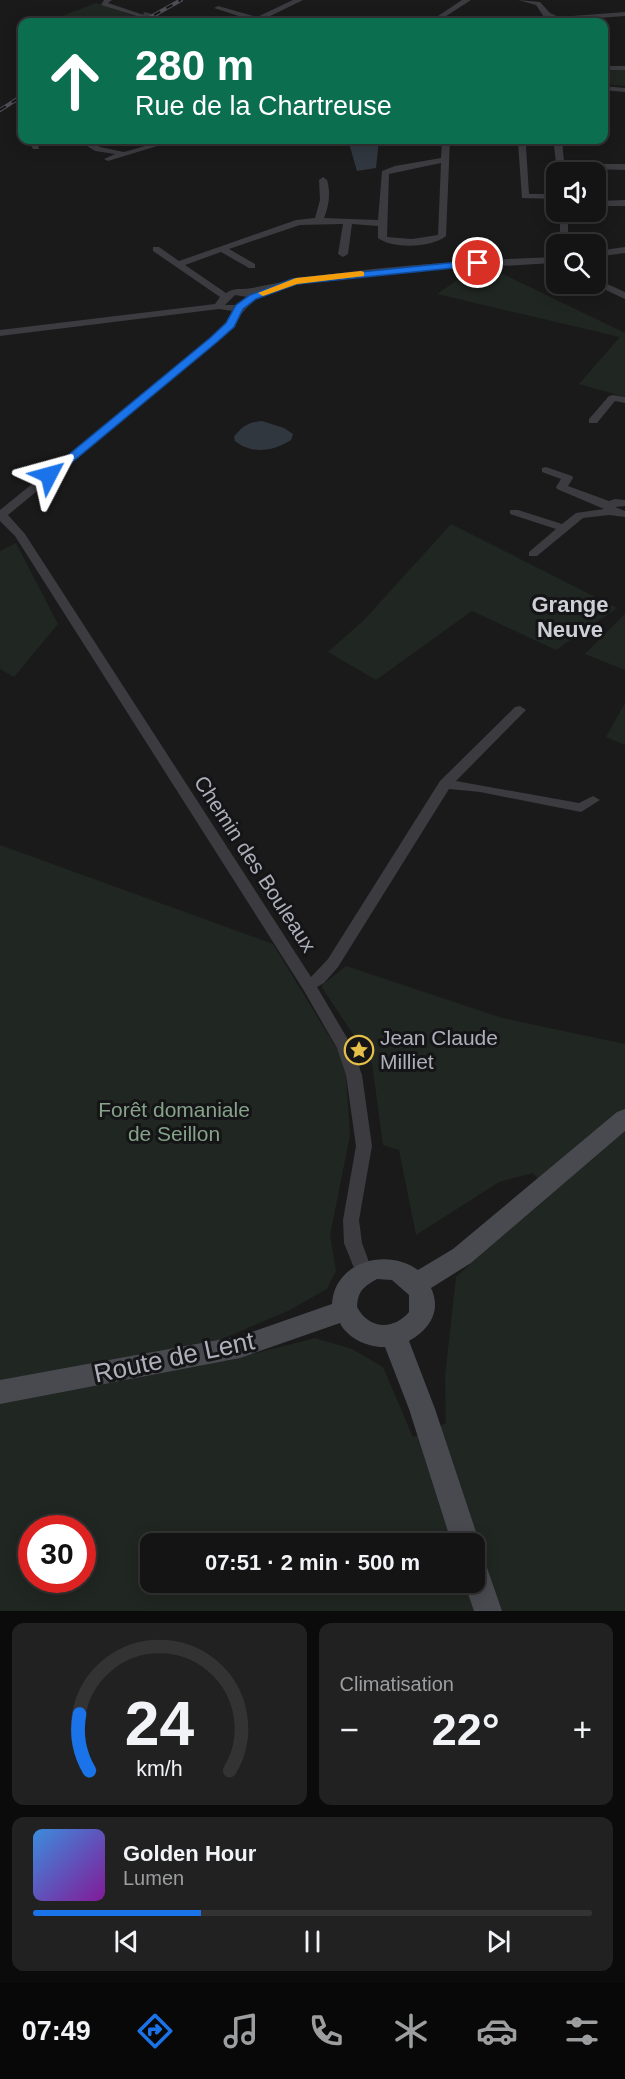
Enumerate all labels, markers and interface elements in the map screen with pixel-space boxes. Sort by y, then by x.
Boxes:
icon: ahead [36,42,114,120]
text: 280 m [135,42,254,89]
text: Rue de la Chartreuse [135,91,392,121]
map controls [546,162,606,294]
button: sound [546,162,606,222]
button: search [546,234,606,294]
pin [452,237,503,288]
icon: arrive [461,246,494,279]
position arrow [17,443,81,507]
district label: Grange Neuve [531,592,609,642]
street label: Chemin des Bouleaux [190,771,321,957]
place label: Jean Claude Milliet [380,1026,498,1073]
place icon: Jean Claude Milliet [343,1034,375,1066]
park label: Forêt domaniale de Seillon [98,1098,250,1145]
street label: Route de Lent [91,1325,258,1389]
speed limit sign: 30 [18,1515,96,1593]
text: 07:51 · 2 min · 500 m [205,1550,420,1575]
text: Climatisation [340,1673,454,1695]
text: 24 [125,1689,194,1758]
text: 22° [432,1704,500,1755]
text: − [340,1711,359,1748]
text: + [573,1711,592,1748]
text: km/h [136,1757,182,1781]
text: Golden Hour [123,1841,256,1866]
text: Lumen [123,1867,184,1889]
icon: previous [110,1925,143,1958]
icon: pause [296,1925,329,1958]
icon: next [482,1925,515,1958]
icon: directions [134,2010,176,2052]
icon: music [220,2010,262,2052]
icon: phone [305,2010,347,2052]
icon: climate [390,2010,432,2052]
icon: car [476,2010,518,2052]
icon: filters [561,2010,603,2052]
text: 07:49 [22,2016,91,2046]

